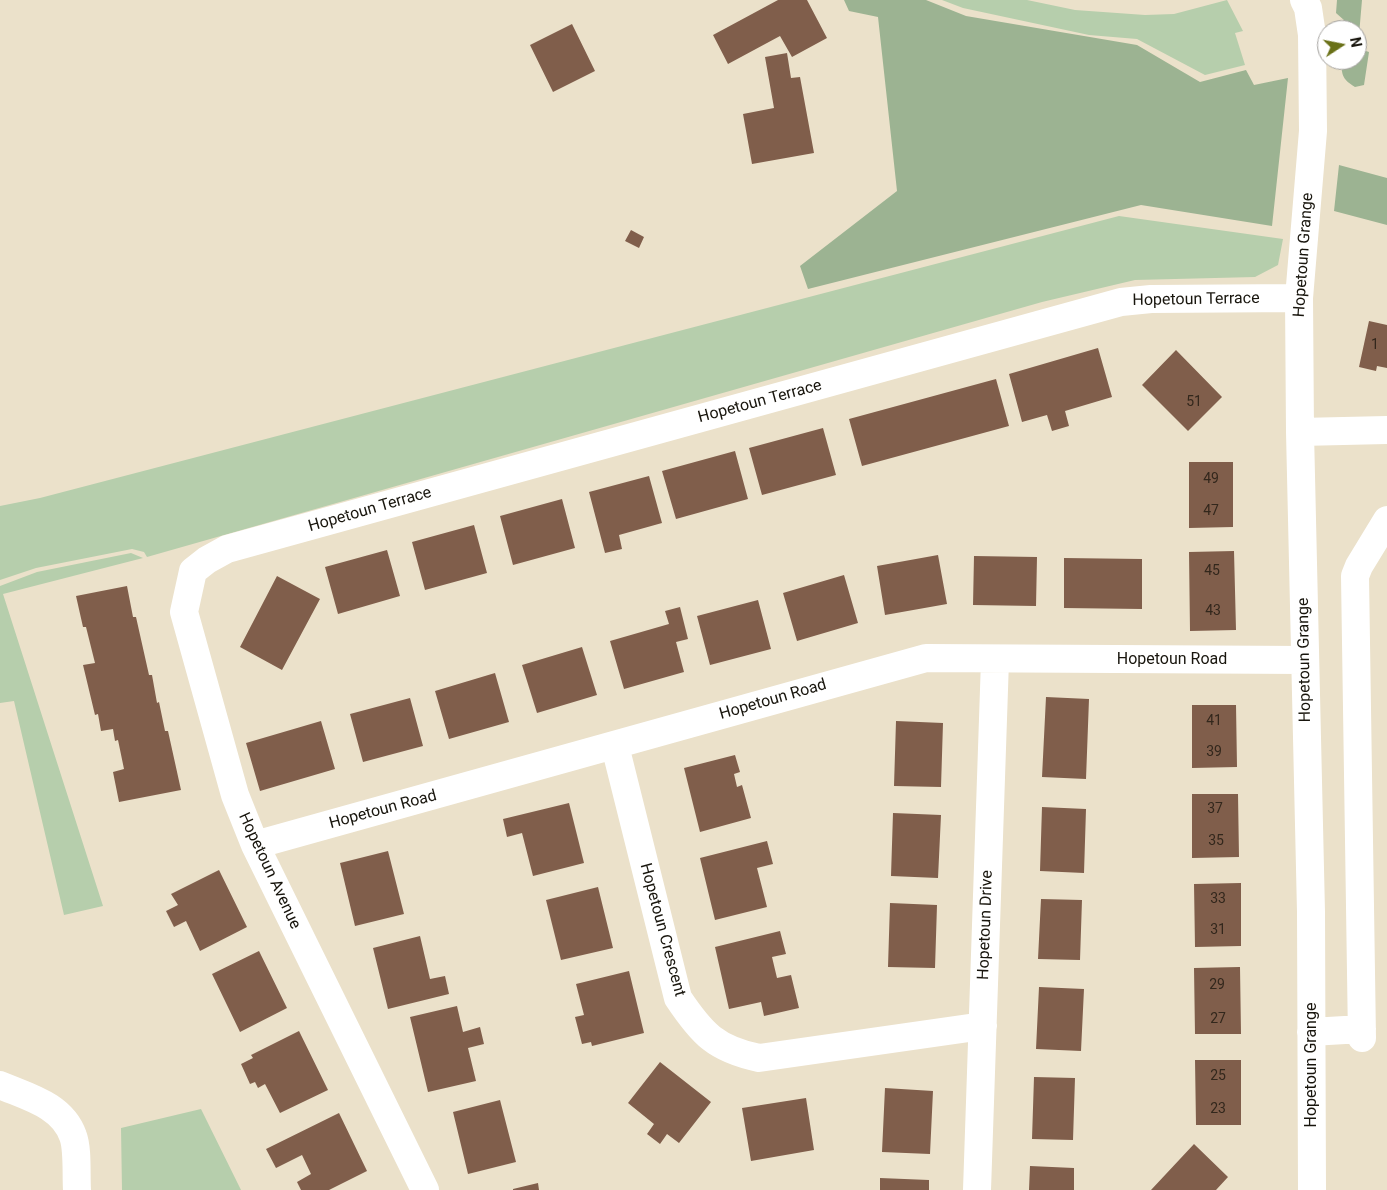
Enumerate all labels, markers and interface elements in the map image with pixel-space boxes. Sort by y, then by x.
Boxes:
north arrow [1317,20,1367,70]
text: N [1347,36,1365,49]
street label: Hopetoun Grange [1290,192,1318,318]
street label: Hopetoun Terrace [1132,289,1260,311]
house number: 1 [1371,337,1379,353]
street label: Hopetoun Terrace [696,376,824,428]
house number: 51 [1186,394,1202,410]
house number: 49 [1203,471,1219,487]
street label: Hopetoun Terrace [306,483,434,537]
house number: 47 [1203,503,1219,519]
house number: 45 [1204,563,1220,579]
street label: Hopetoun Grange [1294,597,1316,723]
house number: 43 [1205,603,1221,619]
street label: Hopetoun Road [1117,650,1227,670]
street label: Hopetoun Road [717,676,829,724]
house number: 41 [1206,713,1222,729]
house number: 39 [1206,744,1222,760]
street label: Hopetoun Road [327,786,439,834]
house number: 37 [1207,801,1223,817]
street label: Hopetoun Avenue [234,810,304,932]
house number: 35 [1208,833,1224,849]
street label: Hopetoun Crescent [635,861,689,999]
street label: Hopetoun Drive [974,870,998,980]
house number: 33 [1210,891,1226,907]
house number: 31 [1210,922,1226,938]
house number: 29 [1209,977,1225,993]
street label: Hopetoun Grange [1302,1003,1322,1127]
house number: 27 [1210,1011,1226,1027]
house number: 25 [1210,1068,1226,1084]
house number: 23 [1210,1101,1226,1117]

